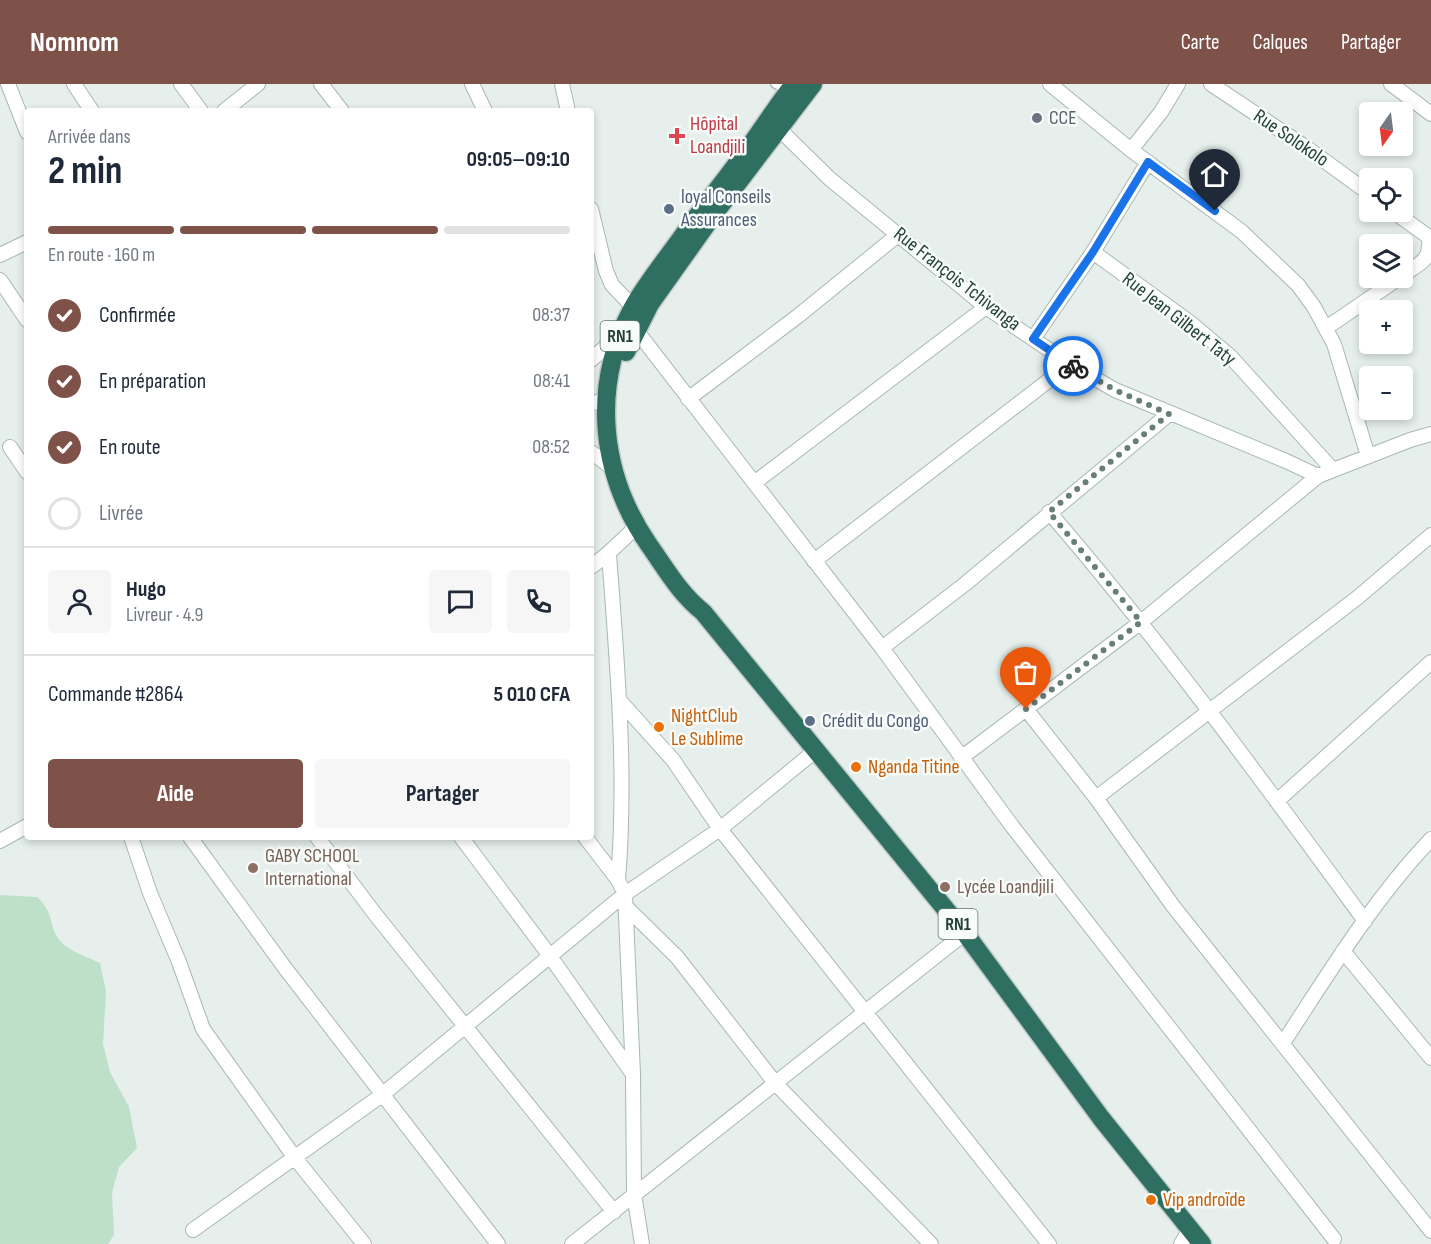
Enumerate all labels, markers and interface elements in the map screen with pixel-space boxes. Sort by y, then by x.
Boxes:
text: Nomnom [30,26,119,59]
text: Carte [1181,30,1220,55]
text: Calques [1253,30,1308,55]
text: Partager [1341,30,1401,55]
north arrow [1359,102,1413,156]
map controls [1359,102,1413,420]
street label: Rue Solokolo [1249,104,1333,172]
place label: CCE [1049,106,1077,130]
marker: CCE [1030,111,1044,125]
place label: Hôpital Loandjili [690,112,745,159]
text: Arrivée dans [48,125,131,149]
marker: Hôpital Loandjili [668,127,686,145]
text: 09:05–09:10 [466,146,570,173]
text: 2 min [48,148,122,195]
pin [1189,149,1240,211]
icon: home [1198,158,1231,191]
button: locate [1359,168,1413,222]
place label: loyal Conseils Assurances [680,185,771,232]
marker: loyal Conseils Assurances [662,202,676,216]
street label: Rue François Tchivanga [889,222,1025,336]
button: layers [1359,234,1413,288]
text: En route · 160 m [48,243,155,267]
street label: Rue Jean Gilbert Taty [1117,267,1241,371]
icon: check [48,299,81,332]
button: + [1359,300,1413,354]
text: Confirmée [99,302,176,329]
text: 08:37 [532,303,570,327]
road number: RN1 [600,321,640,351]
courier [1043,336,1103,396]
icon: bike [1057,350,1090,383]
icon: check [48,365,81,398]
button: − [1359,366,1413,420]
text: En préparation [99,368,206,395]
text: 08:41 [533,369,570,393]
icon: check [48,431,81,464]
text: En route [99,434,161,461]
text: 08:52 [532,435,570,459]
text: Livrée [99,500,143,527]
button: person [48,570,111,633]
button: chat [429,570,492,633]
button: phone [507,570,570,633]
text: Hugo [126,576,166,603]
text: Livreur · 4.9 [126,603,203,627]
pin [1000,647,1051,709]
icon: bag [1009,656,1042,689]
text: Commande #2864 [48,681,183,708]
text: 5 010 CFA [494,681,570,708]
place label: NightClub Le Sublime [671,704,743,751]
place label: Crédit du Congo [822,709,929,733]
marker: Crédit du Congo [803,714,817,728]
marker: NightClub Le Sublime [652,720,666,734]
place label: Nganda Titine [868,755,960,779]
button: Aide [48,759,303,828]
button: Partager [315,759,570,828]
marker: Nganda Titine [849,760,863,774]
place label: GABY SCHOOL International [265,844,360,891]
marker: GABY SCHOOL International [246,861,260,875]
place label: Lycée Loandjili [957,875,1054,899]
marker: Lycée Loandjili [938,880,952,894]
road number: RN1 [938,909,978,939]
place label: Vip androïde [1163,1188,1246,1212]
marker: Vip androïde [1144,1193,1158,1207]

